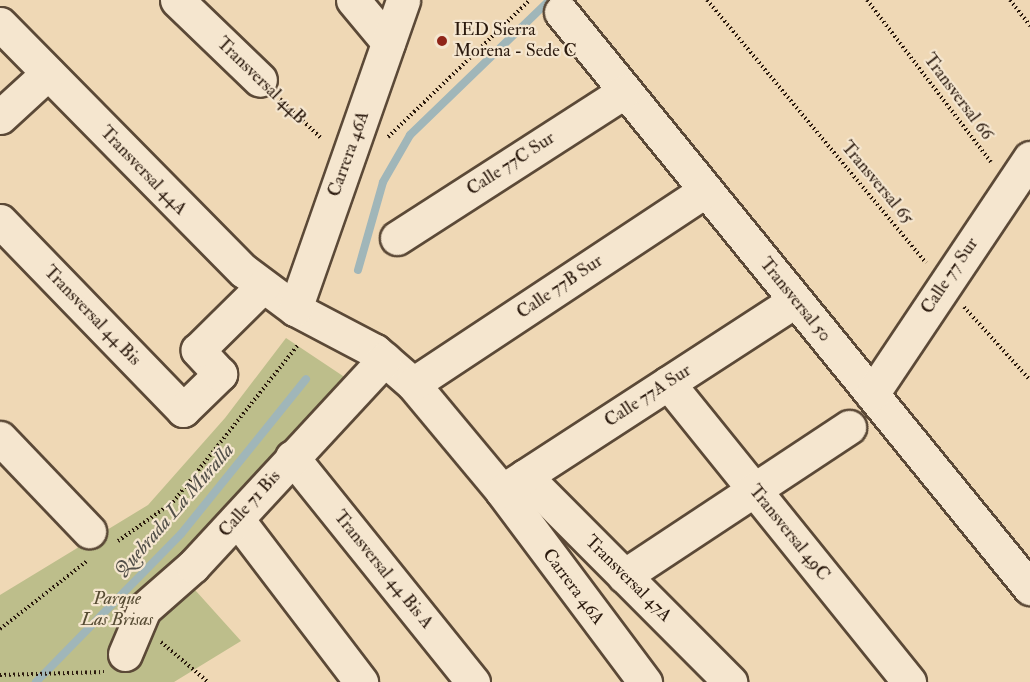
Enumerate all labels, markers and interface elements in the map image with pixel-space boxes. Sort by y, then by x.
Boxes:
place label: IED Sierra Morena - Sede C [454,20,577,63]
street label: Transversal 44B [212,33,310,129]
marker: IED Sierra Morena - Sede C [435,34,449,48]
street label: Transversal 66 [918,49,998,145]
street label: Carrera 46A [324,108,374,200]
street label: Transversal 44A [95,122,191,220]
street label: Calle 77C Sur [463,128,559,200]
street label: Transversal 65 [836,137,918,229]
street label: Calle 77 Sur [917,234,983,318]
street label: Calle 77B Sur [513,250,607,324]
street label: Transversal 50 [755,254,835,346]
street label: Transversal 44 Bis [39,262,145,370]
street label: Calle 77A Sur [601,360,695,432]
water label: Quebrada La Muralla [109,438,239,582]
street label: Calle 71 Bis [215,466,285,542]
street label: Transversal 49C [744,481,834,585]
street label: Transversal 44 Bis A [329,507,437,633]
street label: Transversal 47A [580,531,676,627]
street label: Carrera 46A [537,545,609,629]
park label: Parque Las Brisas [81,589,153,632]

